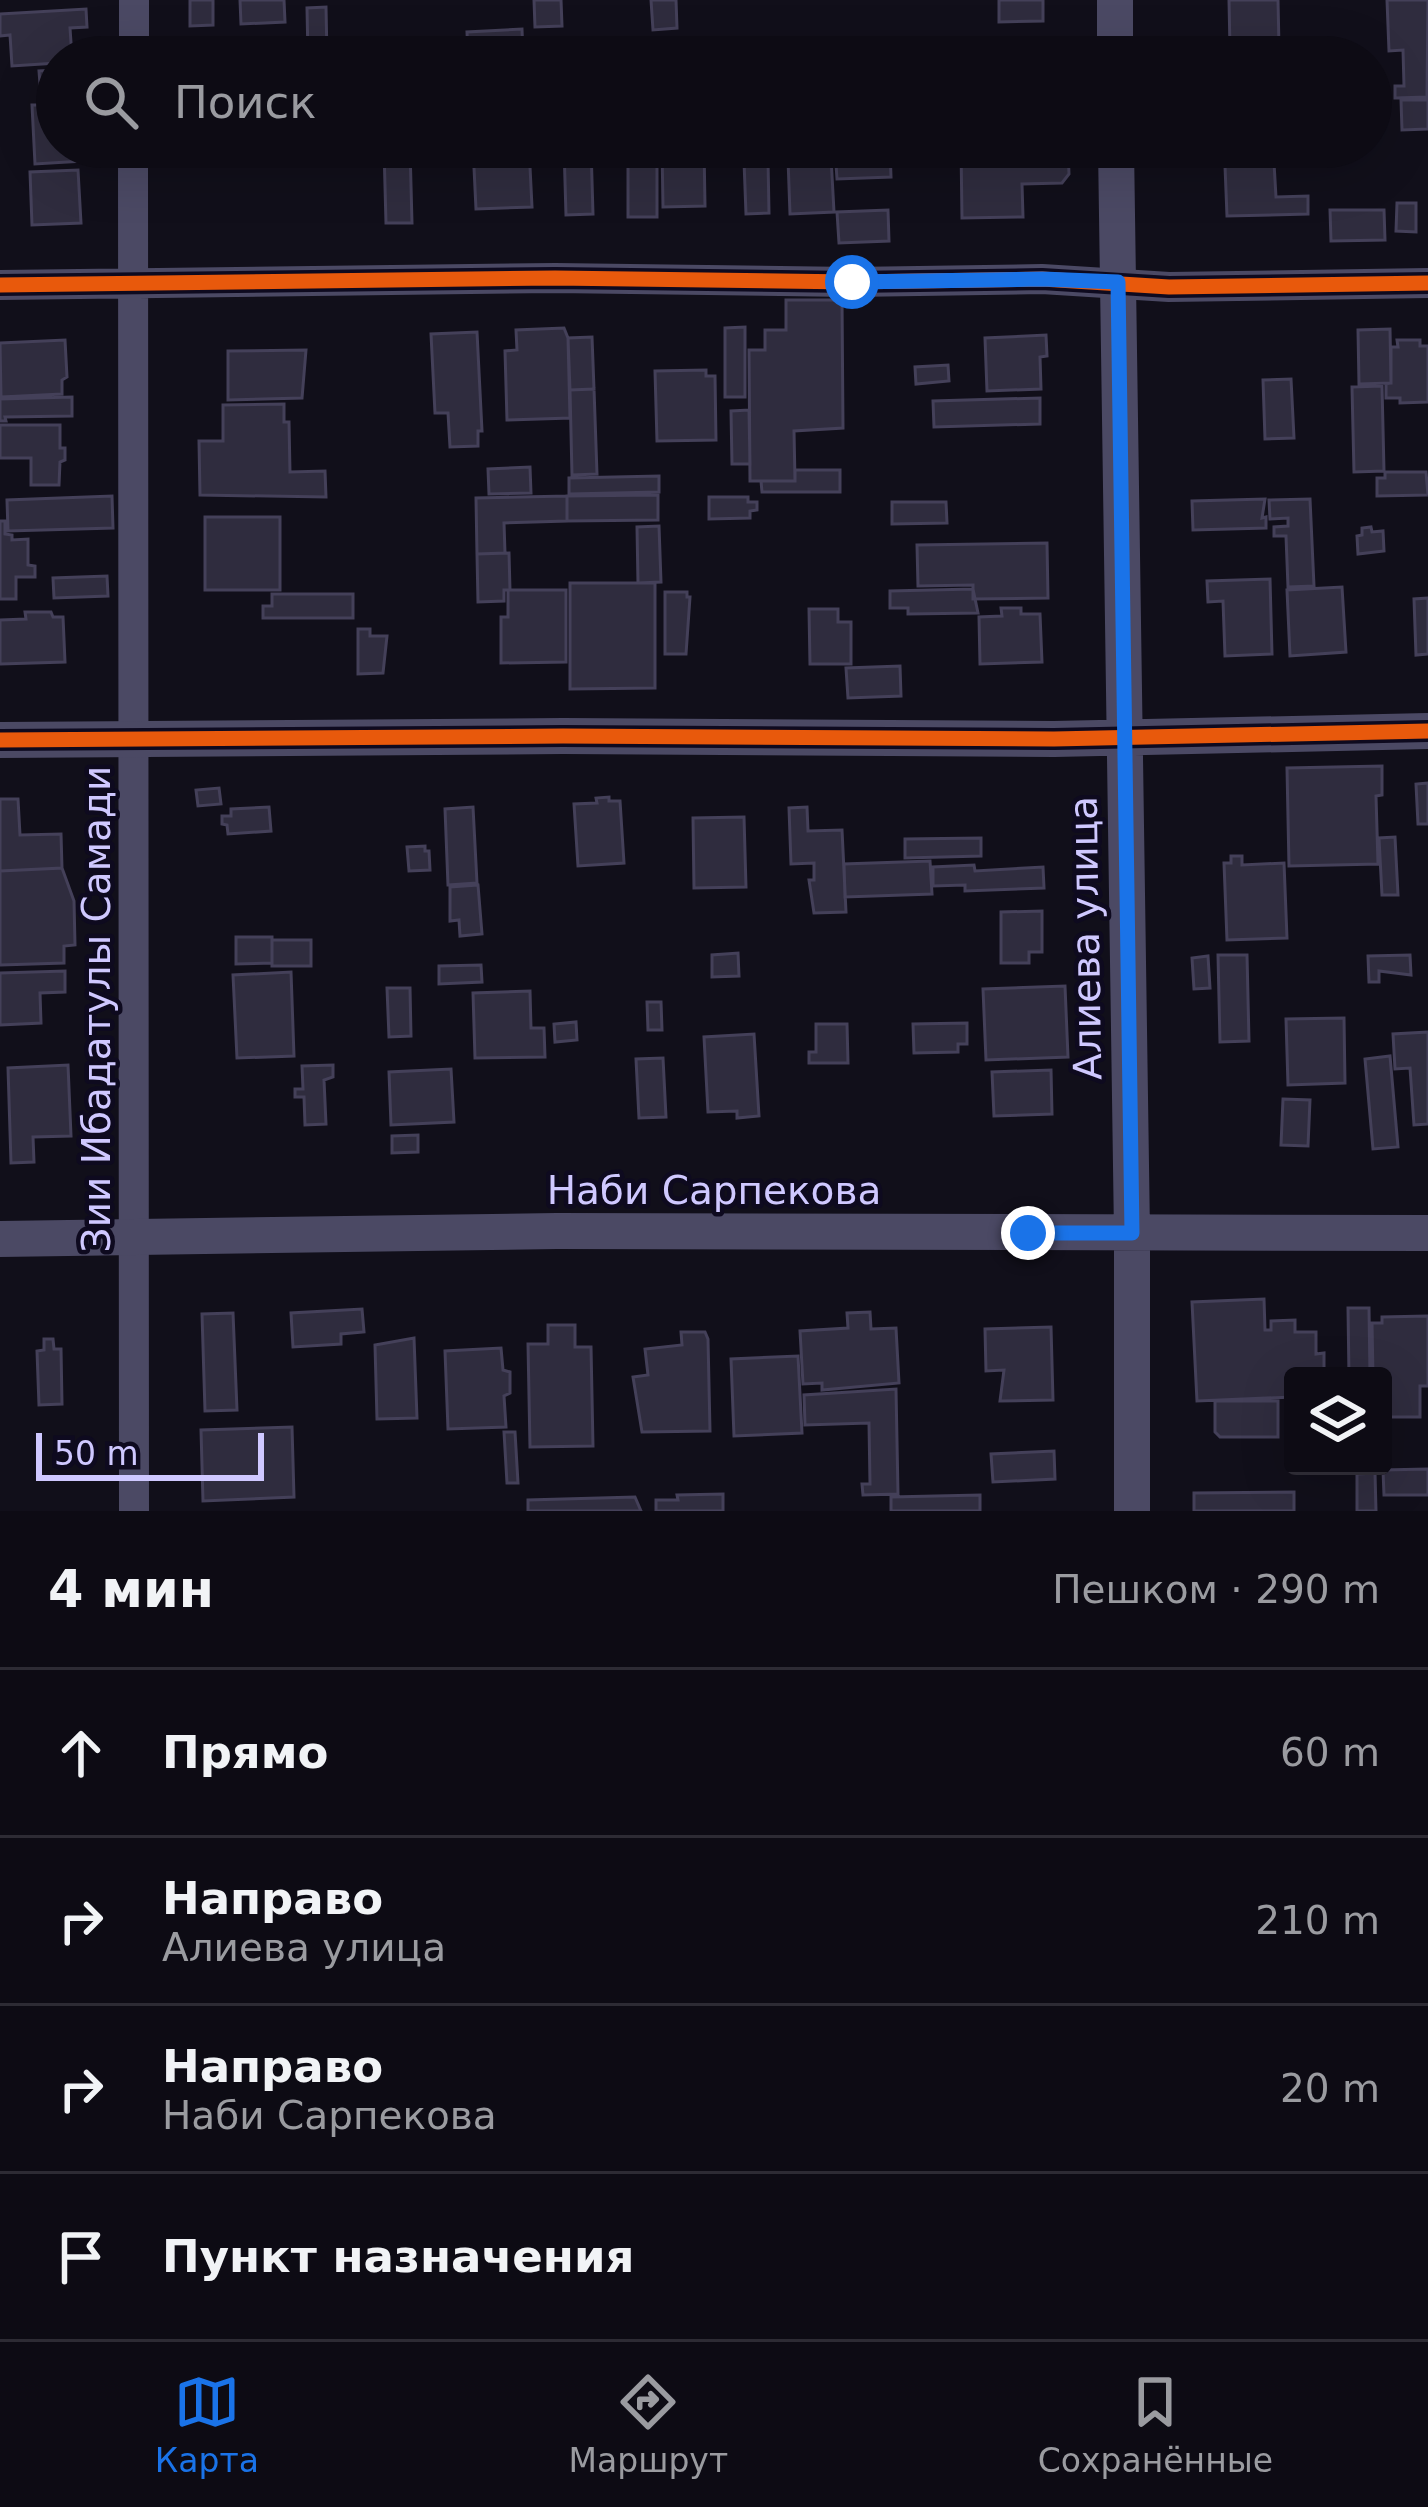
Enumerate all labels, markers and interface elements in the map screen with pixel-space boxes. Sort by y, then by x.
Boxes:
search box [36,36,1392,168]
icon: search [78,69,144,135]
text: Поиск [174,76,317,129]
route start [825,255,879,309]
street label: Зии Ибадатулы Самади [74,766,119,1252]
street label: Алиева улица [1061,796,1110,1080]
street label: Наби Сарпекова [547,1168,881,1213]
route end [1001,1206,1055,1260]
map controls [1284,1367,1392,1475]
button: layers [1284,1367,1392,1475]
scale bar [36,1427,264,1480]
text: 50 m [54,1434,139,1473]
text: 4 мин [48,1560,214,1619]
text: Пешком · 290 m [1052,1567,1380,1612]
icon: ahead [48,1720,114,1786]
text: Прямо [162,1726,328,1779]
text: 60 m [1280,1730,1380,1775]
text: Направо [162,1872,383,1925]
icon: right [48,1888,114,1954]
text: 210 m [1255,1898,1380,1943]
text: Алиева улица [162,1925,446,1970]
text: Направо [162,2040,383,2093]
icon: right [48,2056,114,2122]
text: 20 m [1280,2066,1380,2111]
text: Наби Сарпекова [162,2093,497,2138]
icon: arrive [48,2224,114,2290]
text: Пункт назначения [162,2230,634,2283]
tab: Карта [155,2369,259,2480]
tab: Маршрут [569,2369,728,2480]
tab: Сохранённые [1038,2369,1273,2480]

